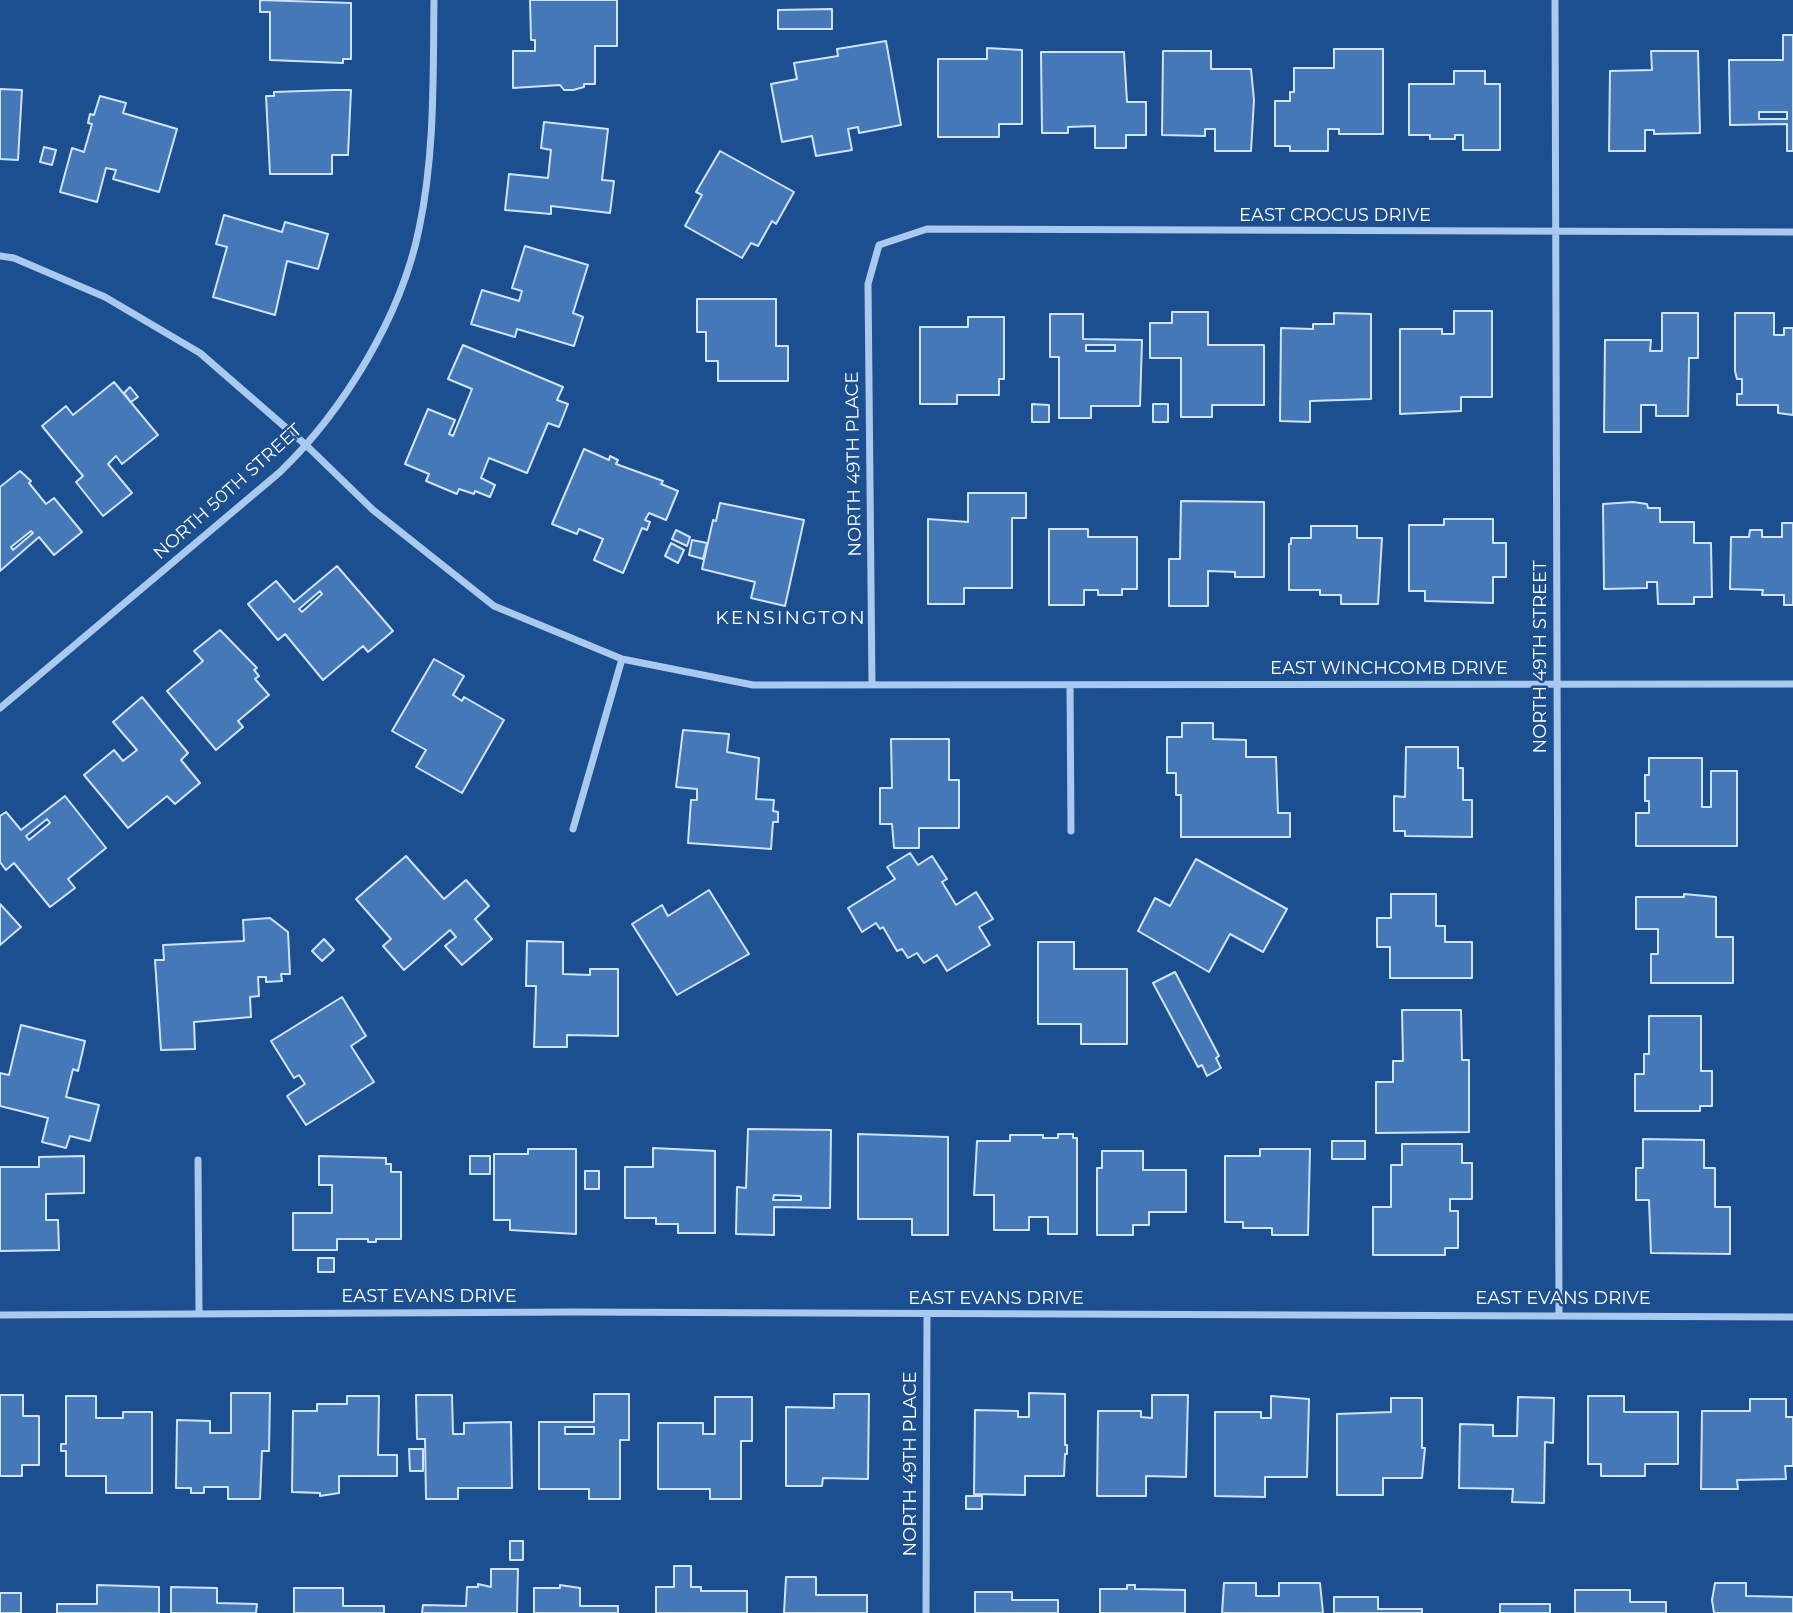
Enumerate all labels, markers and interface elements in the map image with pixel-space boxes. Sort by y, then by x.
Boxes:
street label: EAST CROCUS DRIVE [1239,205,1431,227]
street label: NORTH 49TH PLACE [842,371,866,557]
street label: NORTH 50TH STREET [149,420,307,564]
street label: NORTH 49TH STREET [1530,561,1552,753]
district label: KENSINGTON [717,607,865,629]
street label: EAST WINCHCOMB DRIVE [1270,658,1508,680]
street label: EAST EVANS DRIVE [341,1286,517,1308]
street label: EAST EVANS DRIVE [908,1288,1084,1310]
street label: EAST EVANS DRIVE [1475,1288,1651,1310]
street label: NORTH 49TH PLACE [900,1371,922,1557]

